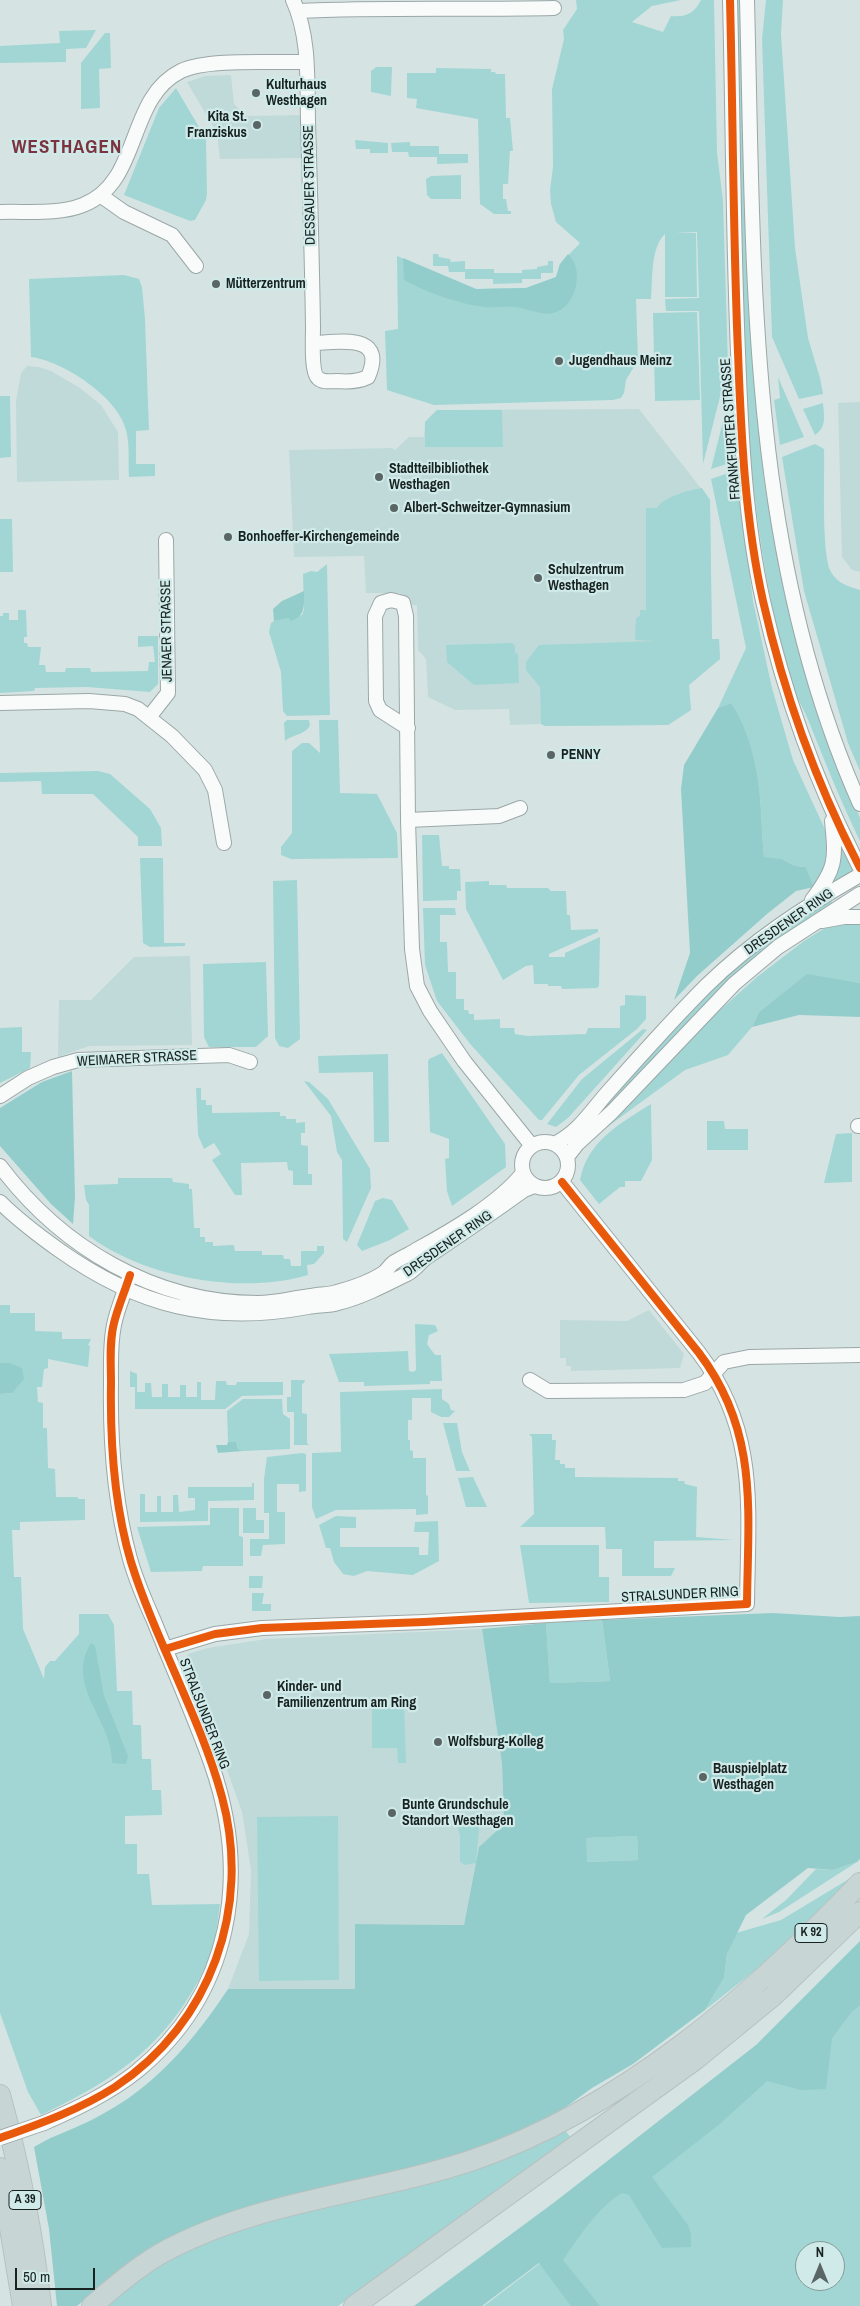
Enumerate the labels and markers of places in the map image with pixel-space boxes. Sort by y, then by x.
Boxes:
place label: Kulturhaus Westhagen [266,77,327,110]
marker: Kulturhaus Westhagen [250,87,262,99]
place label: Kita St. Franziskus [187,109,247,142]
marker: Kita St. Franziskus [251,119,263,131]
place label: Mütterzentrum [226,276,306,292]
marker: Mütterzentrum [210,278,222,290]
place label: Jugendhaus Meinz [569,353,672,369]
marker: Jugendhaus Meinz [553,355,565,367]
place label: Stadtteilbibliothek Westhagen [389,461,489,494]
marker: Stadtteilbibliothek Westhagen [373,471,385,483]
place label: Albert-Schweitzer-Gymnasium [404,500,571,516]
marker: Albert-Schweitzer-Gymnasium [388,502,400,514]
place label: Bonhoeffer-Kirchengemeinde [238,529,399,545]
marker: Bonhoeffer-Kirchengemeinde [222,531,234,543]
place label: Schulzentrum Westhagen [548,562,624,594]
marker: Schulzentrum Westhagen [532,572,544,584]
place label: PENNY [561,747,601,763]
marker: PENNY [545,749,557,761]
place label: Kinder- und Familienzentrum am Ring [277,1679,416,1711]
marker: Kinder- und Familienzentrum am Ring [261,1689,273,1701]
place label: Wolfsburg-Kolleg [448,1734,543,1750]
marker: Wolfsburg-Kolleg [432,1736,444,1748]
place label: Bauspielplatz Westhagen [713,1761,787,1794]
marker: Bauspielplatz Westhagen [697,1771,709,1783]
place label: Bunte Grundschule Standort Westhagen [402,1797,513,1830]
marker: Bunte Grundschule Standort Westhagen [386,1807,398,1819]

